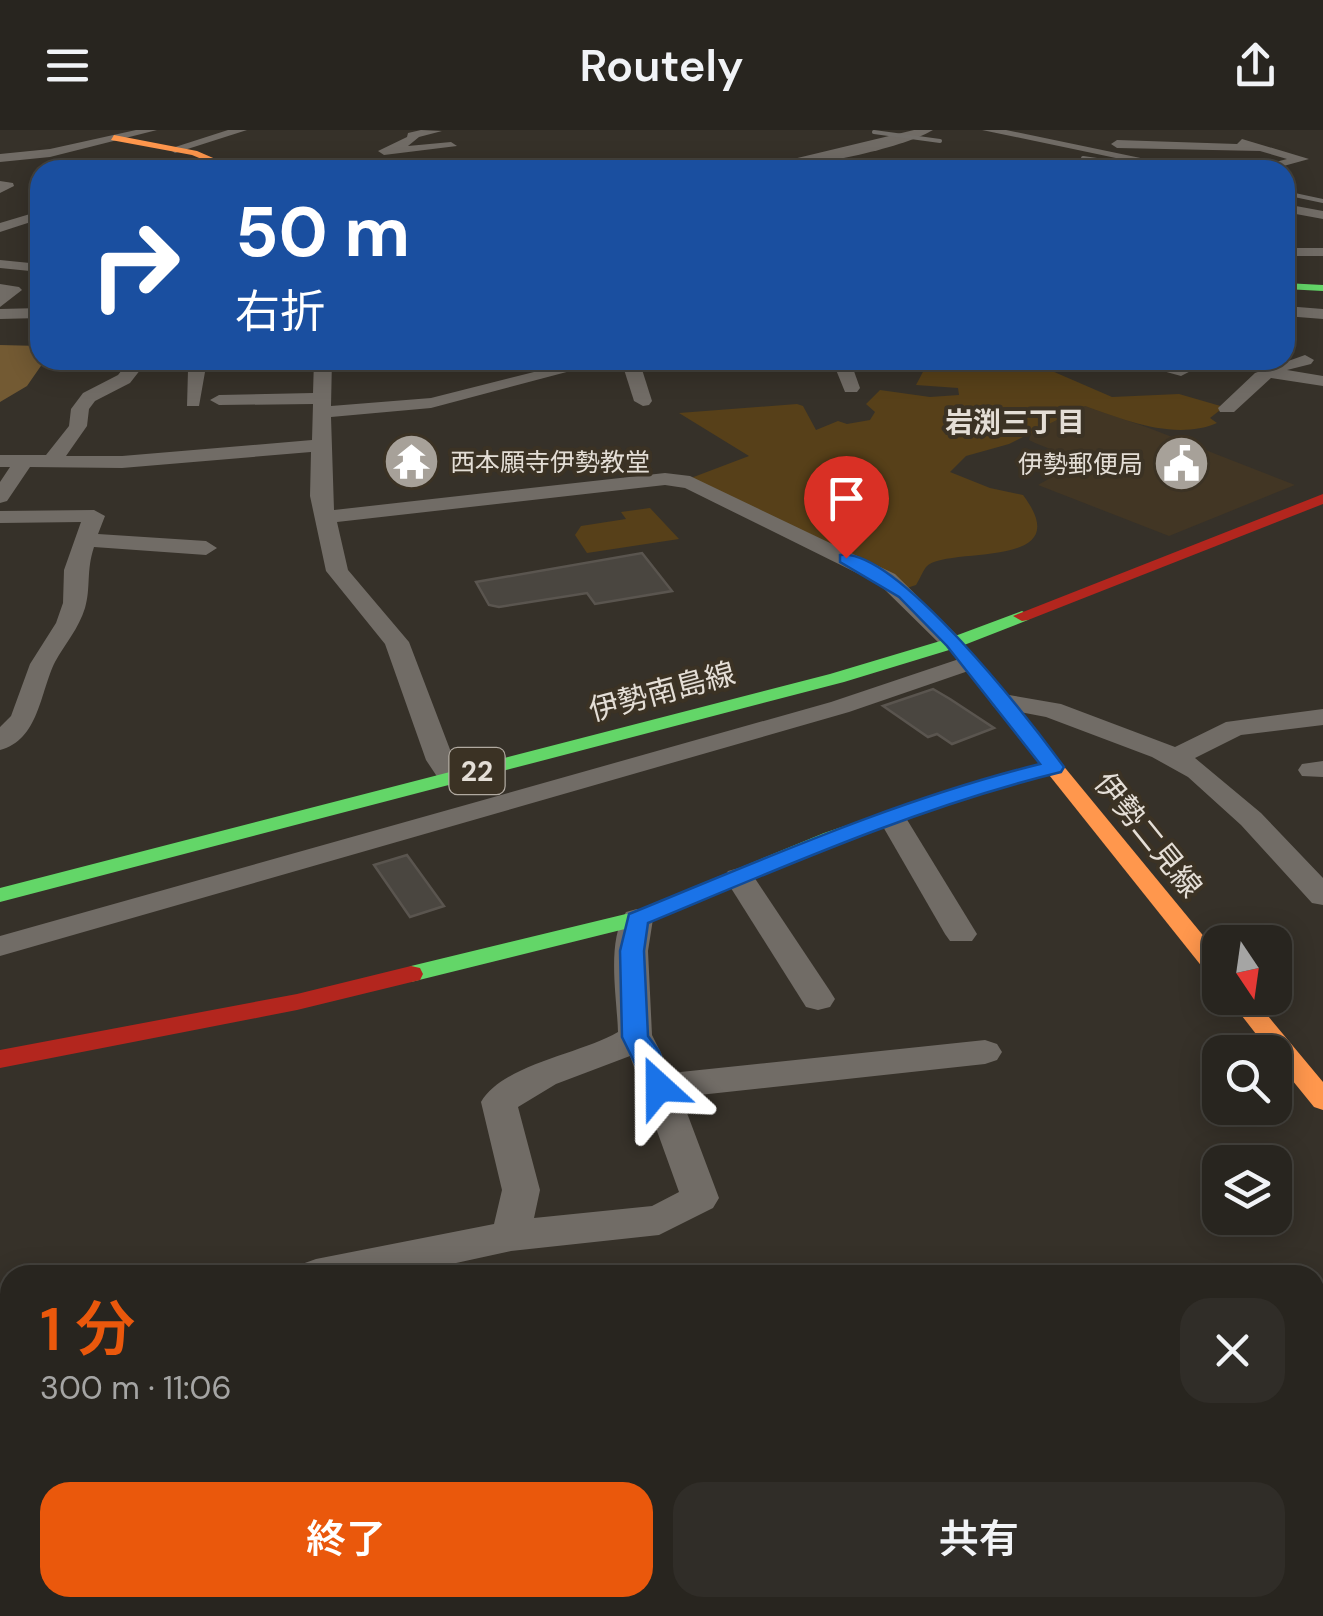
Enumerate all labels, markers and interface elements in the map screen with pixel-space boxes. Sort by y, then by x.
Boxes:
text: Routely [580,36,743,95]
icon: menu [40,38,95,93]
icon: share [1228,38,1283,93]
text: 50 m [235,187,410,278]
icon: right [70,200,200,330]
text: 右折 [235,282,325,341]
district label: 岩渕三丁目 [945,404,1085,441]
temple icon: 西本願寺伊勢教堂 [381,432,441,492]
public building icon: 伊勢郵便局 [1152,434,1212,494]
place label: 西本願寺伊勢教堂 [450,446,650,479]
place label: 伊勢郵便局 [1018,448,1143,481]
pin [804,456,889,559]
icon: arrive [819,471,874,526]
street label: 伊勢南島線 [584,653,739,730]
road number: 22 [450,748,504,794]
street label: 伊勢二見線 [1086,764,1211,905]
north arrow [1202,925,1292,1015]
map controls [1202,925,1292,1235]
position arrow [607,1035,711,1139]
button: search [1202,1035,1292,1125]
button: layers [1202,1145,1292,1235]
text: 1 分 [40,1290,136,1369]
button: close [1180,1298,1285,1403]
text: 300 m · 11:06 [40,1367,232,1409]
button: 終了 [40,1482,653,1597]
button: 共有 [673,1482,1285,1597]

